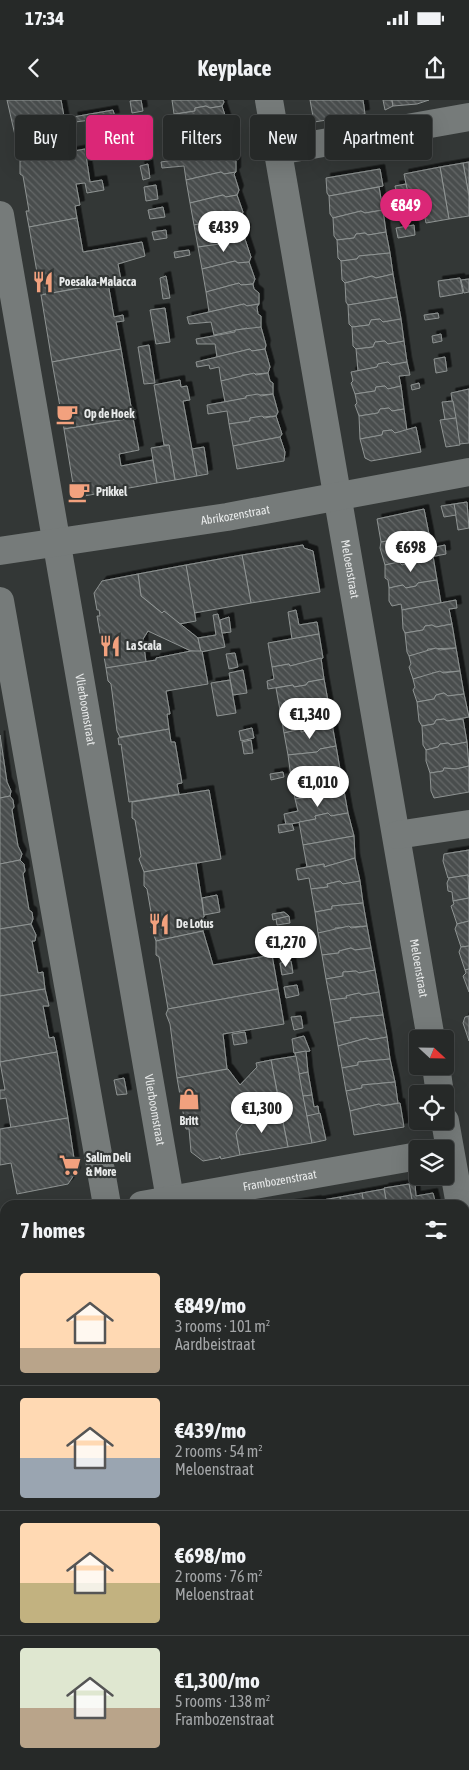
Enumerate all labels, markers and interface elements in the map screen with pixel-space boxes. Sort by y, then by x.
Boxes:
text: 17:34 [25,7,64,29]
icon: back [20,54,48,82]
icon: share [421,54,449,82]
text: Keyplace [198,55,271,81]
chip: Buy [15,115,76,160]
chip: Rent [86,115,153,160]
chip: Filters [163,115,240,160]
chip: New [250,115,315,160]
chip: Apartment [325,115,432,160]
pin: €849 [376,188,436,231]
text: €849 [391,196,421,214]
pin: €439 [194,210,254,253]
text: €439 [209,218,239,236]
restaurant icon: Poesaka-Malacca [30,269,56,295]
place label: Poesaka-Malacca [59,275,137,289]
cafe icon: Op de Hoek [54,401,80,427]
place label: Op de Hoek [84,407,135,421]
cafe icon: Prikkel [66,479,92,505]
place label: Prikkel [96,485,128,499]
street label: Abrikozenstraat [200,502,271,528]
pin: €698 [381,530,441,573]
text: €698 [396,538,426,556]
street label: Meloenstraat [338,539,362,600]
restaurant icon: La Scala [97,633,123,659]
place label: La Scala [126,639,162,653]
street label: Vlierboomstraat [72,673,99,747]
pin: €1,340 [269,698,351,740]
text: €1,340 [290,705,330,723]
pin: €1,010 [277,766,359,808]
text: €1,010 [298,773,338,791]
restaurant icon: De Lotus [146,911,172,937]
place label: De Lotus [176,917,214,931]
pin: €1,270 [245,926,327,968]
text: €1,270 [266,933,306,951]
street label: Meloenstraat [407,938,431,999]
north arrow [409,1030,454,1075]
map controls [409,1030,454,1185]
street label: Vlierboomstraat [142,1073,168,1147]
button: locate [409,1085,454,1130]
shop icon: Britt [176,1086,202,1112]
pin: €1,300 [221,1092,303,1134]
text: €1,300 [242,1099,282,1117]
place label: Britt [180,1114,199,1128]
button: layers [409,1140,454,1185]
place label: Salim Deli & More [86,1151,131,1179]
supermarket icon: Salim Deli & More [57,1152,83,1178]
street label: Frambozenstraat [242,1167,318,1194]
icon: filters [422,1216,450,1244]
text: 7 homes [20,1218,85,1242]
icon: home [60,1293,120,1353]
text: €849/mo [175,1293,246,1317]
text: 3 rooms · 101 m² [175,1317,270,1335]
text: Aardbeistraat [175,1335,255,1353]
icon: home [60,1418,120,1478]
text: €439/mo [175,1418,246,1442]
text: 2 rooms · 54 m² [175,1442,263,1460]
text: Meloenstraat [175,1460,254,1478]
icon: home [60,1543,120,1603]
text: €698/mo [175,1543,246,1567]
text: 2 rooms · 76 m² [175,1567,263,1585]
text: Meloenstraat [175,1585,254,1603]
icon: home [60,1668,120,1728]
text: €1,300/mo [175,1668,260,1692]
text: 5 rooms · 138 m² [175,1692,270,1710]
text: Frambozenstraat [175,1710,274,1728]

